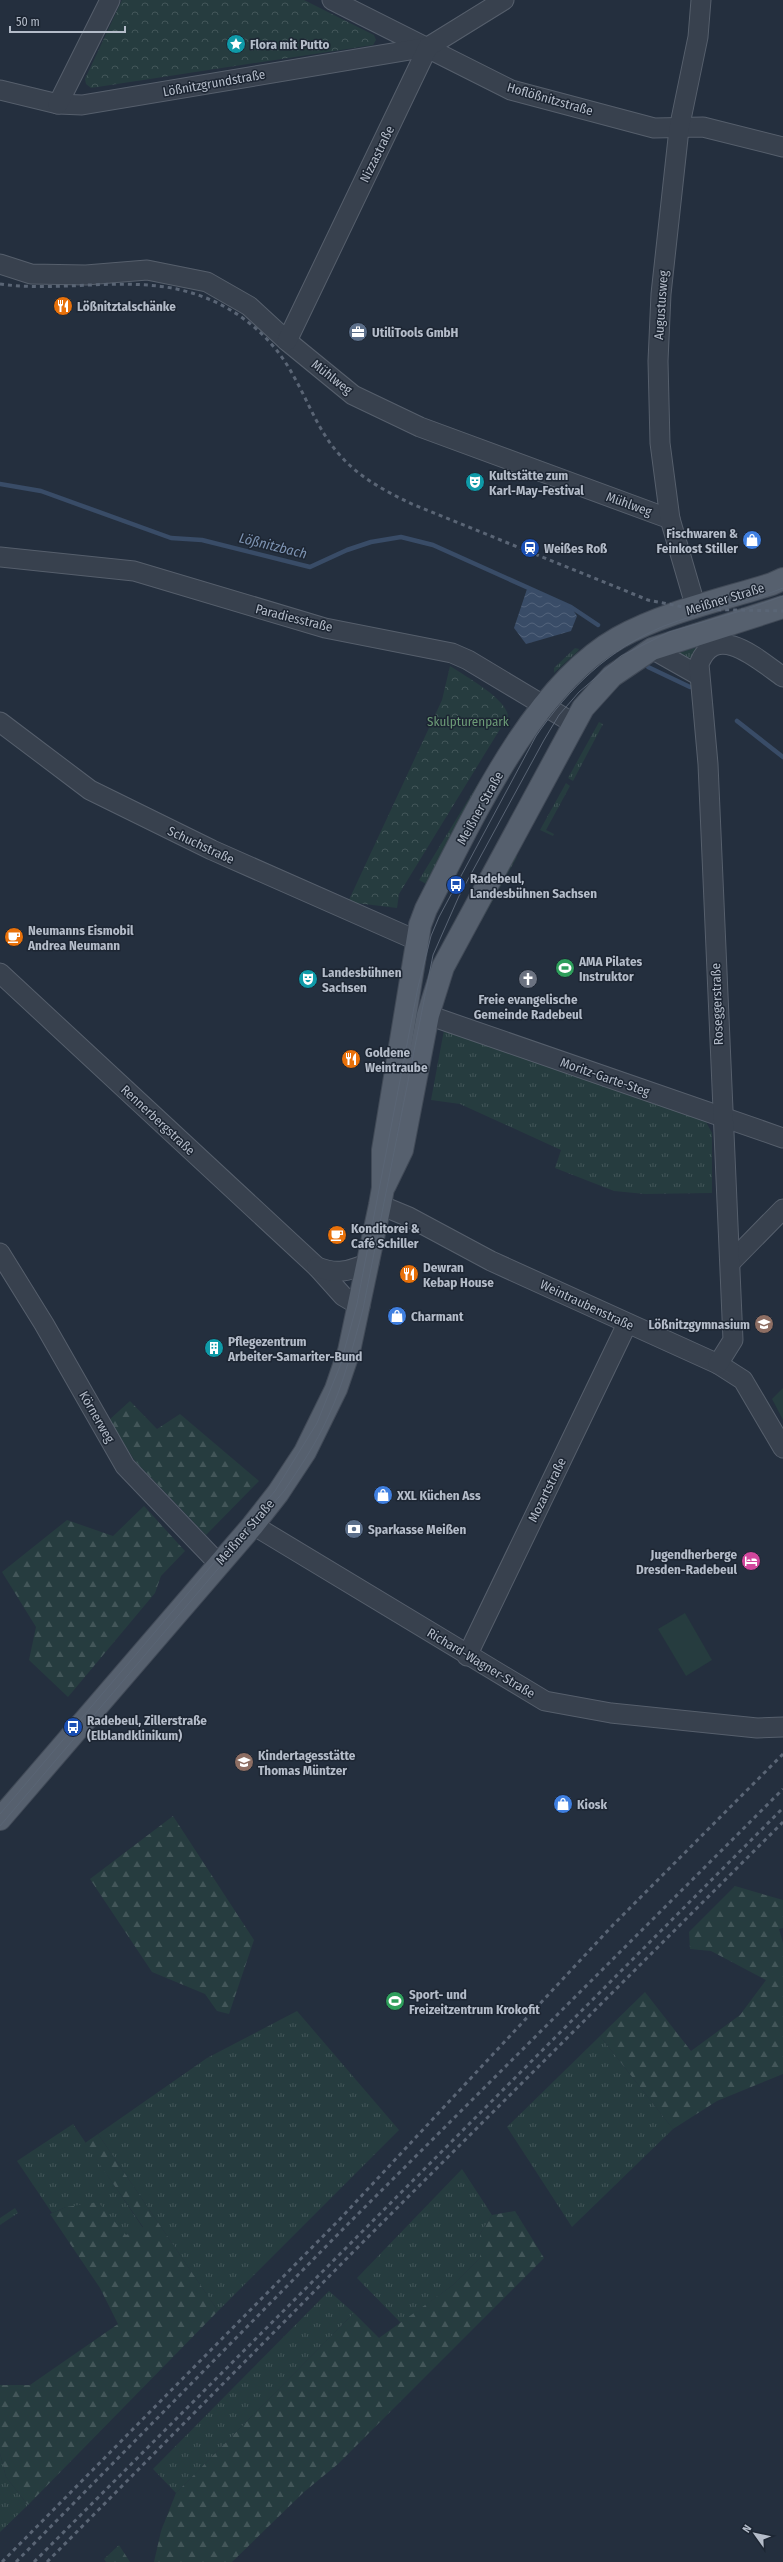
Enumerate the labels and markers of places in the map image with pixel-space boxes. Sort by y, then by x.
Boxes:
place icon: Flora mit Putto [225,33,247,55]
place label: Flora mit Putto [250,37,330,52]
restaurant icon: Lößnitztalschänke [52,295,74,317]
place label: Lößnitztalschänke [77,299,176,314]
office icon: UtiliTools GmbH [347,321,369,343]
place label: UtiliTools GmbH [372,325,459,340]
place label: Kultstätte zum Karl-May-Festival [489,468,584,498]
theatre icon: Kultstätte zum Karl-May-Festival [464,471,486,493]
place label: Fischwaren & Feinkost Stiller [657,526,738,556]
shop icon: Fischwaren & Feinkost Stiller [741,529,763,551]
station icon: Weißes Roß [519,537,541,559]
place label: Weißes Roß [544,541,607,556]
place label: Radebeul, Landesbühnen Sachsen [470,871,597,901]
bus stop icon: Radebeul, Landesbühnen Sachsen [445,874,467,896]
place label: Neumanns Eismobil Andrea Neumann [27,923,134,953]
cafe icon: Neumanns Eismobil Andrea Neumann [3,926,25,948]
place label: AMA Pilates Instruktor [578,954,642,984]
sports icon: AMA Pilates Instruktor [554,957,576,979]
place label: Landesbühnen Sachsen [322,965,402,995]
theatre icon: Landesbühnen Sachsen [297,968,319,990]
church icon: Freie evangelische Gemeinde Radebeul [517,968,539,990]
place label: Freie evangelische Gemeinde Radebeul [474,992,583,1022]
place label: Goldene Weintraube [365,1045,428,1075]
restaurant icon: Goldene Weintraube [340,1048,362,1070]
place label: Konditorei & Café Schiller [351,1221,420,1251]
cafe icon: Konditorei & Café Schiller [326,1224,348,1246]
place label: Dewran Kebap House [423,1260,494,1290]
restaurant icon: Dewran Kebap House [398,1263,420,1285]
shop icon: Charmant [386,1305,408,1327]
place label: Charmant [411,1309,464,1324]
school or university icon: Lößnitzgymnasium [753,1313,775,1335]
place label: Lößnitzgymnasium [649,1317,750,1332]
place label: Pflegezentrum Arbeiter-Samariter-Bund [227,1334,362,1364]
building icon: Pflegezentrum Arbeiter-Samariter-Bund [203,1337,225,1359]
shop icon: XXL Küchen Ass [372,1484,394,1506]
place label: XXL Küchen Ass [396,1488,481,1503]
bank icon: Sparkasse Meißen [343,1518,365,1540]
place label: Sparkasse Meißen [368,1522,466,1537]
place label: Jugendherberge Dresden-Radebeul [636,1547,737,1577]
hotel icon: Jugendherberge Dresden-Radebeul [740,1550,762,1572]
place label: Radebeul, Zillerstraße (Elblandklinikum) [87,1713,207,1743]
bus stop icon: Radebeul, Zillerstraße (Elblandklinikum) [62,1716,84,1738]
place label: Kindertagesstätte Thomas Müntzer [258,1748,356,1778]
school or university icon: Kindertagesstätte Thomas Müntzer [233,1751,255,1773]
shop icon: Kiosk [552,1793,574,1815]
place label: Kiosk [577,1797,608,1812]
place label: Sport- und Freizeitzentrum Krokofit [409,1987,540,2017]
sports icon: Sport- und Freizeitzentrum Krokofit [384,1990,406,2012]

